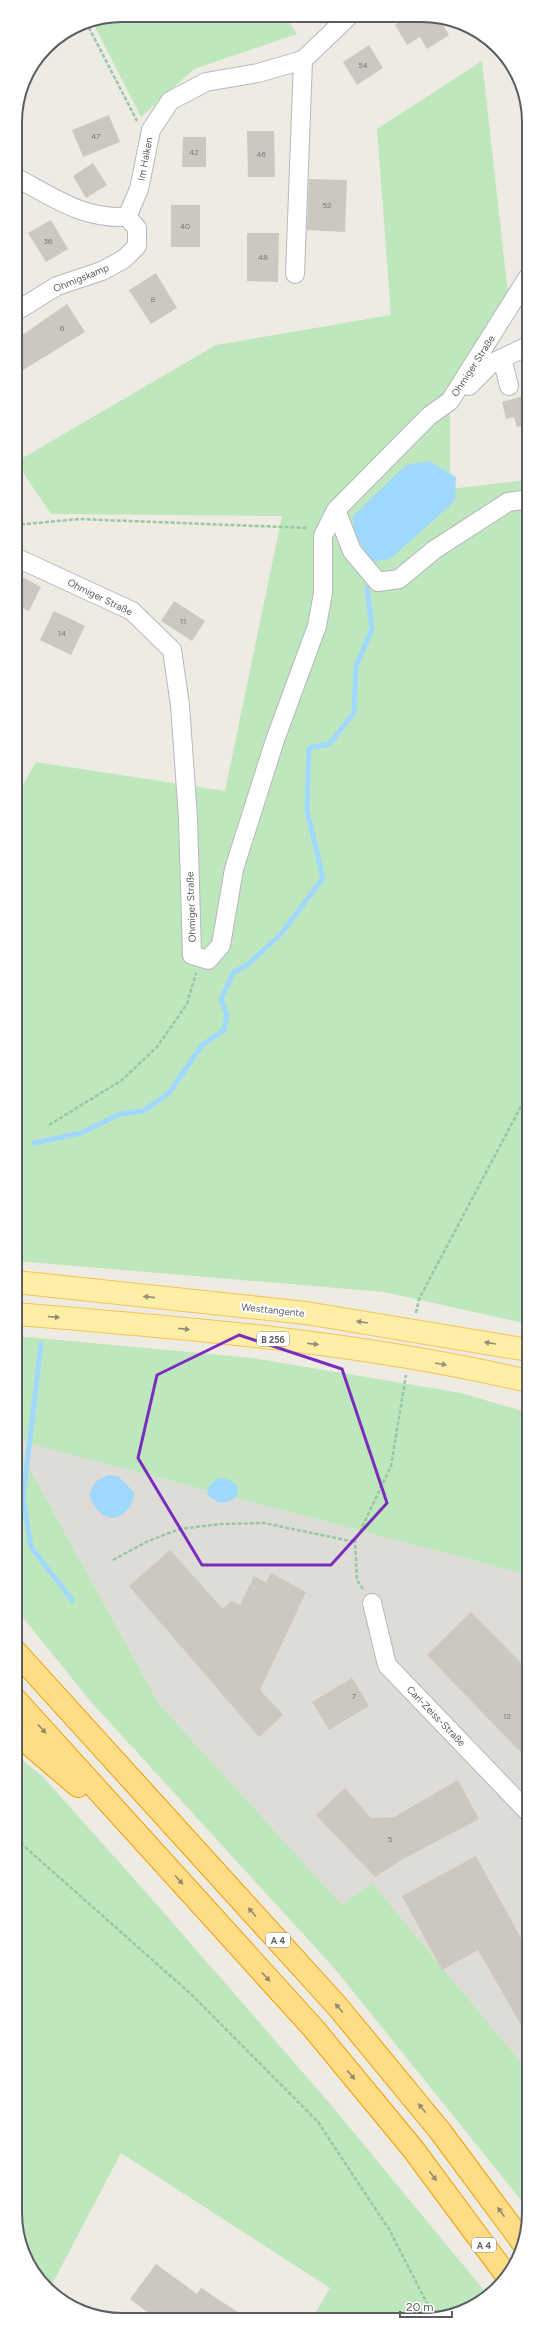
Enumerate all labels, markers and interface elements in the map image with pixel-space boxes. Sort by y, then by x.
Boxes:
house number: 54 [358,60,368,70]
house number: 47 [91,131,101,141]
street label: Im Halken [134,136,156,182]
house number: 42 [189,147,199,157]
house number: 46 [256,149,266,159]
house number: 52 [322,200,332,210]
house number: 40 [180,221,190,231]
house number: 36 [44,236,53,246]
house number: 48 [258,252,268,262]
street label: Ohmigskamp [51,261,111,295]
house number: 8 [151,294,156,304]
house number: 6 [60,323,65,333]
street label: Ohmiger Straße [448,332,498,399]
street label: Ohmiger Straße [65,576,135,619]
house number: 11 [180,616,186,626]
house number: 14 [58,628,66,638]
street label: Ohmiger Straße [183,871,199,943]
one-way arrow [143,1294,156,1300]
street label: Westtangente [241,1300,306,1320]
one-way arrow [48,1313,61,1320]
one-way arrow [356,1319,368,1325]
one-way arrow [178,1326,190,1332]
road number: B 256 [257,1332,289,1346]
one-way arrow [484,1340,496,1346]
one-way arrow [307,1341,319,1347]
one-way arrow [435,1361,448,1367]
street label: Carl-Zeiss-Straße [404,1683,469,1749]
house number: 7 [352,1691,357,1701]
house number: 12 [503,1711,511,1721]
one-way arrow [37,1724,47,1734]
house number: 5 [388,1834,393,1844]
one-way arrow [174,1875,184,1885]
one-way arrow [248,1907,257,1916]
road number: A 4 [266,1933,290,1947]
one-way arrow [261,1972,271,1982]
one-way arrow [335,2003,344,2013]
one-way arrow [347,2070,356,2080]
one-way arrow [417,2103,426,2114]
one-way arrow [429,2171,437,2181]
one-way arrow [496,2206,505,2217]
road number: A 4 [472,2238,496,2252]
scale bar [400,2293,452,2319]
text: 20 m [406,2300,434,2314]

